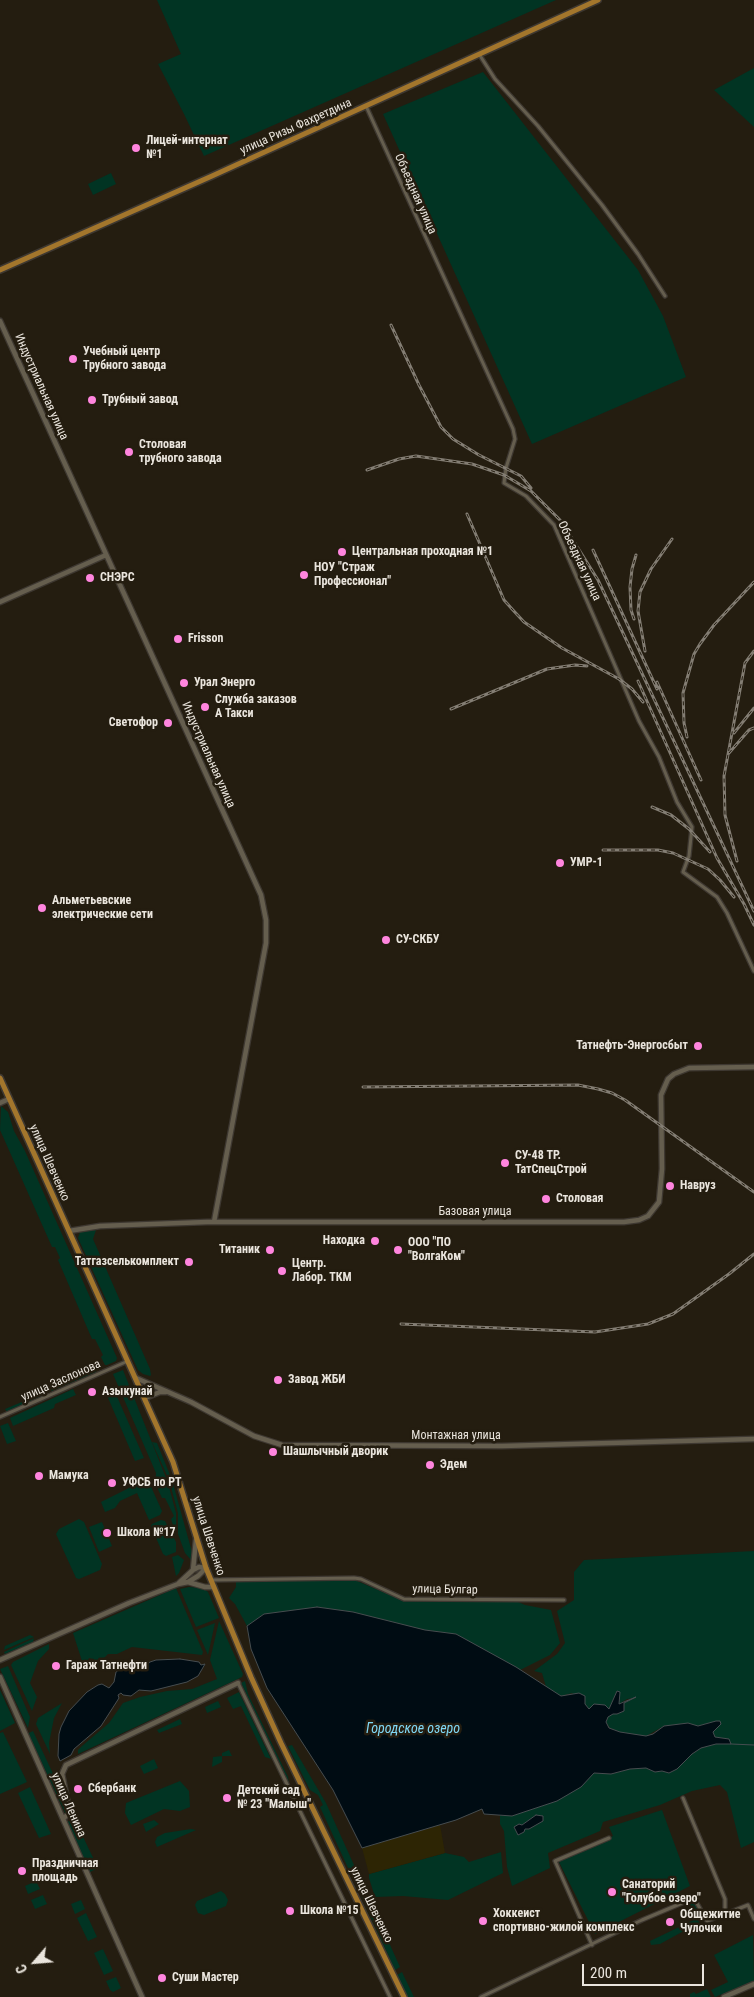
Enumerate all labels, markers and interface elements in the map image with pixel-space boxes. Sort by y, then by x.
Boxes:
street label: улица Ризы Фахретдина [238,96,354,158]
place label: Лицей-интернат №1 [146,134,228,162]
marker: Лицей-интернат №1 [130,142,142,154]
street label: Объездная улица [391,152,439,236]
street label: Индустриальная улица [11,332,71,442]
place label: Учебный центр Трубного завода [83,345,166,373]
marker: Учебный центр Трубного завода [67,353,79,365]
place label: Трубный завод [102,393,178,407]
marker: Трубный завод [86,394,98,406]
place label: Столовая трубного завода [139,438,222,466]
marker: Столовая трубного завода [123,446,135,458]
street label: Объездная улица [554,519,604,603]
place label: Центральная проходная №1 [352,545,493,559]
marker: Центральная проходная №1 [336,546,348,558]
place label: НОУ "Страж Профессионал" [314,561,391,589]
marker: НОУ "Страж Профессионал" [298,569,310,581]
place label: СНЭРС [100,571,135,585]
marker: СНЭРС [84,572,96,584]
place label: Frisson [188,632,223,646]
marker: Frisson [172,633,184,645]
place label: Урал Энерго [194,676,255,690]
marker: Урал Энерго [178,677,190,689]
place label: Служба заказов А Такси [215,693,297,721]
street label: Индустриальная улица [178,700,238,810]
marker: Служба заказов А Такси [199,701,211,713]
place label: Светофор [109,716,158,730]
marker: Светофор [162,717,174,729]
place label: УМР-1 [570,856,603,870]
marker: УМР-1 [554,857,566,869]
place label: Альметьевские электрические сети [52,894,153,922]
marker: Альметьевские электрические сети [36,902,48,914]
place label: СУ-СКБУ [396,933,439,947]
marker: СУ-СКБУ [380,934,392,946]
place label: Татнефть-Энергосбыт [576,1039,688,1053]
marker: Татнефть-Энергосбыт [692,1040,704,1052]
street label: улица Шевченко [26,1122,72,1204]
place label: СУ-48 ТР. ТатСпецСтрой [515,1149,587,1177]
marker: СУ-48 ТР. ТатСпецСтрой [499,1157,511,1169]
place label: Навруз [680,1179,716,1193]
marker: Навруз [664,1180,676,1192]
place label: Столовая [556,1192,604,1206]
marker: Столовая [540,1193,552,1205]
street label: Базовая улица [438,1205,512,1219]
place label: Находка [323,1234,365,1248]
marker: Находка [369,1235,381,1247]
place label: ООО "ПО "ВолгаКом" [408,1236,465,1264]
place label: Титаник [219,1243,260,1257]
marker: Титаник [264,1244,276,1256]
marker: ООО "ПО "ВолгаКом" [392,1244,404,1256]
place label: Татгазселькомплект [75,1255,179,1269]
marker: Татгазселькомплект [183,1256,195,1268]
place label: Центр. Лабор. ТКМ [292,1257,352,1285]
marker: Центр. Лабор. ТКМ [276,1265,288,1277]
street label: улица Заслонова [19,1357,103,1405]
place label: Завод ЖБИ [288,1373,346,1387]
marker: Завод ЖБИ [272,1374,284,1386]
place label: Азыкунай [102,1385,152,1399]
marker: Азыкунай [86,1386,98,1398]
street label: Монтажная улица [411,1429,501,1443]
place label: Шашлычный дворик [283,1445,388,1459]
marker: Шашлычный дворик [267,1446,279,1458]
place label: Эдем [440,1458,467,1472]
marker: Эдем [424,1459,436,1471]
place label: Мамука [49,1469,89,1483]
marker: Мамука [33,1470,45,1482]
place label: УФСБ по РТ [122,1476,181,1490]
marker: УФСБ по РТ [106,1477,118,1489]
street label: улица Шевченко [188,1495,228,1577]
place label: Школа №17 [117,1526,176,1540]
marker: Школа №17 [101,1527,113,1539]
street label: улица Булгар [412,1582,478,1598]
place label: Гараж Татнефти [66,1659,147,1673]
marker: Гараж Татнефти [50,1660,62,1672]
water label: Городское озеро [366,1721,460,1737]
street label: улица Ленина [47,1771,89,1839]
place label: Сбербанк [88,1782,136,1796]
marker: Сбербанк [72,1783,84,1795]
place label: Детский сад № 23 "Малыш" [237,1784,311,1812]
marker: Детский сад № 23 "Малыш" [221,1792,233,1804]
place label: Праздничная площадь [32,1857,99,1885]
marker: Праздничная площадь [16,1865,28,1877]
street label: улица Шевченко [346,1865,396,1945]
place label: Санаторий "Голубое озеро" [622,1878,701,1906]
marker: Санаторий "Голубое озеро" [606,1886,618,1898]
place label: Школа №15 [300,1904,359,1918]
marker: Школа №15 [284,1905,296,1917]
place label: Хоккеист спортивно-жилой комплекс [493,1907,635,1935]
place label: Общежитие Чулочки [680,1908,741,1936]
marker: Хоккеист спортивно-жилой комплекс [477,1915,489,1927]
marker: Общежитие Чулочки [664,1916,676,1928]
north arrow [10,1937,60,1987]
scale bar [584,1954,706,1986]
text: С [13,1962,31,1976]
text: 200 m [590,1964,627,1982]
place label: Суши Мастер [172,1971,239,1985]
marker: Суши Мастер [156,1972,168,1984]

